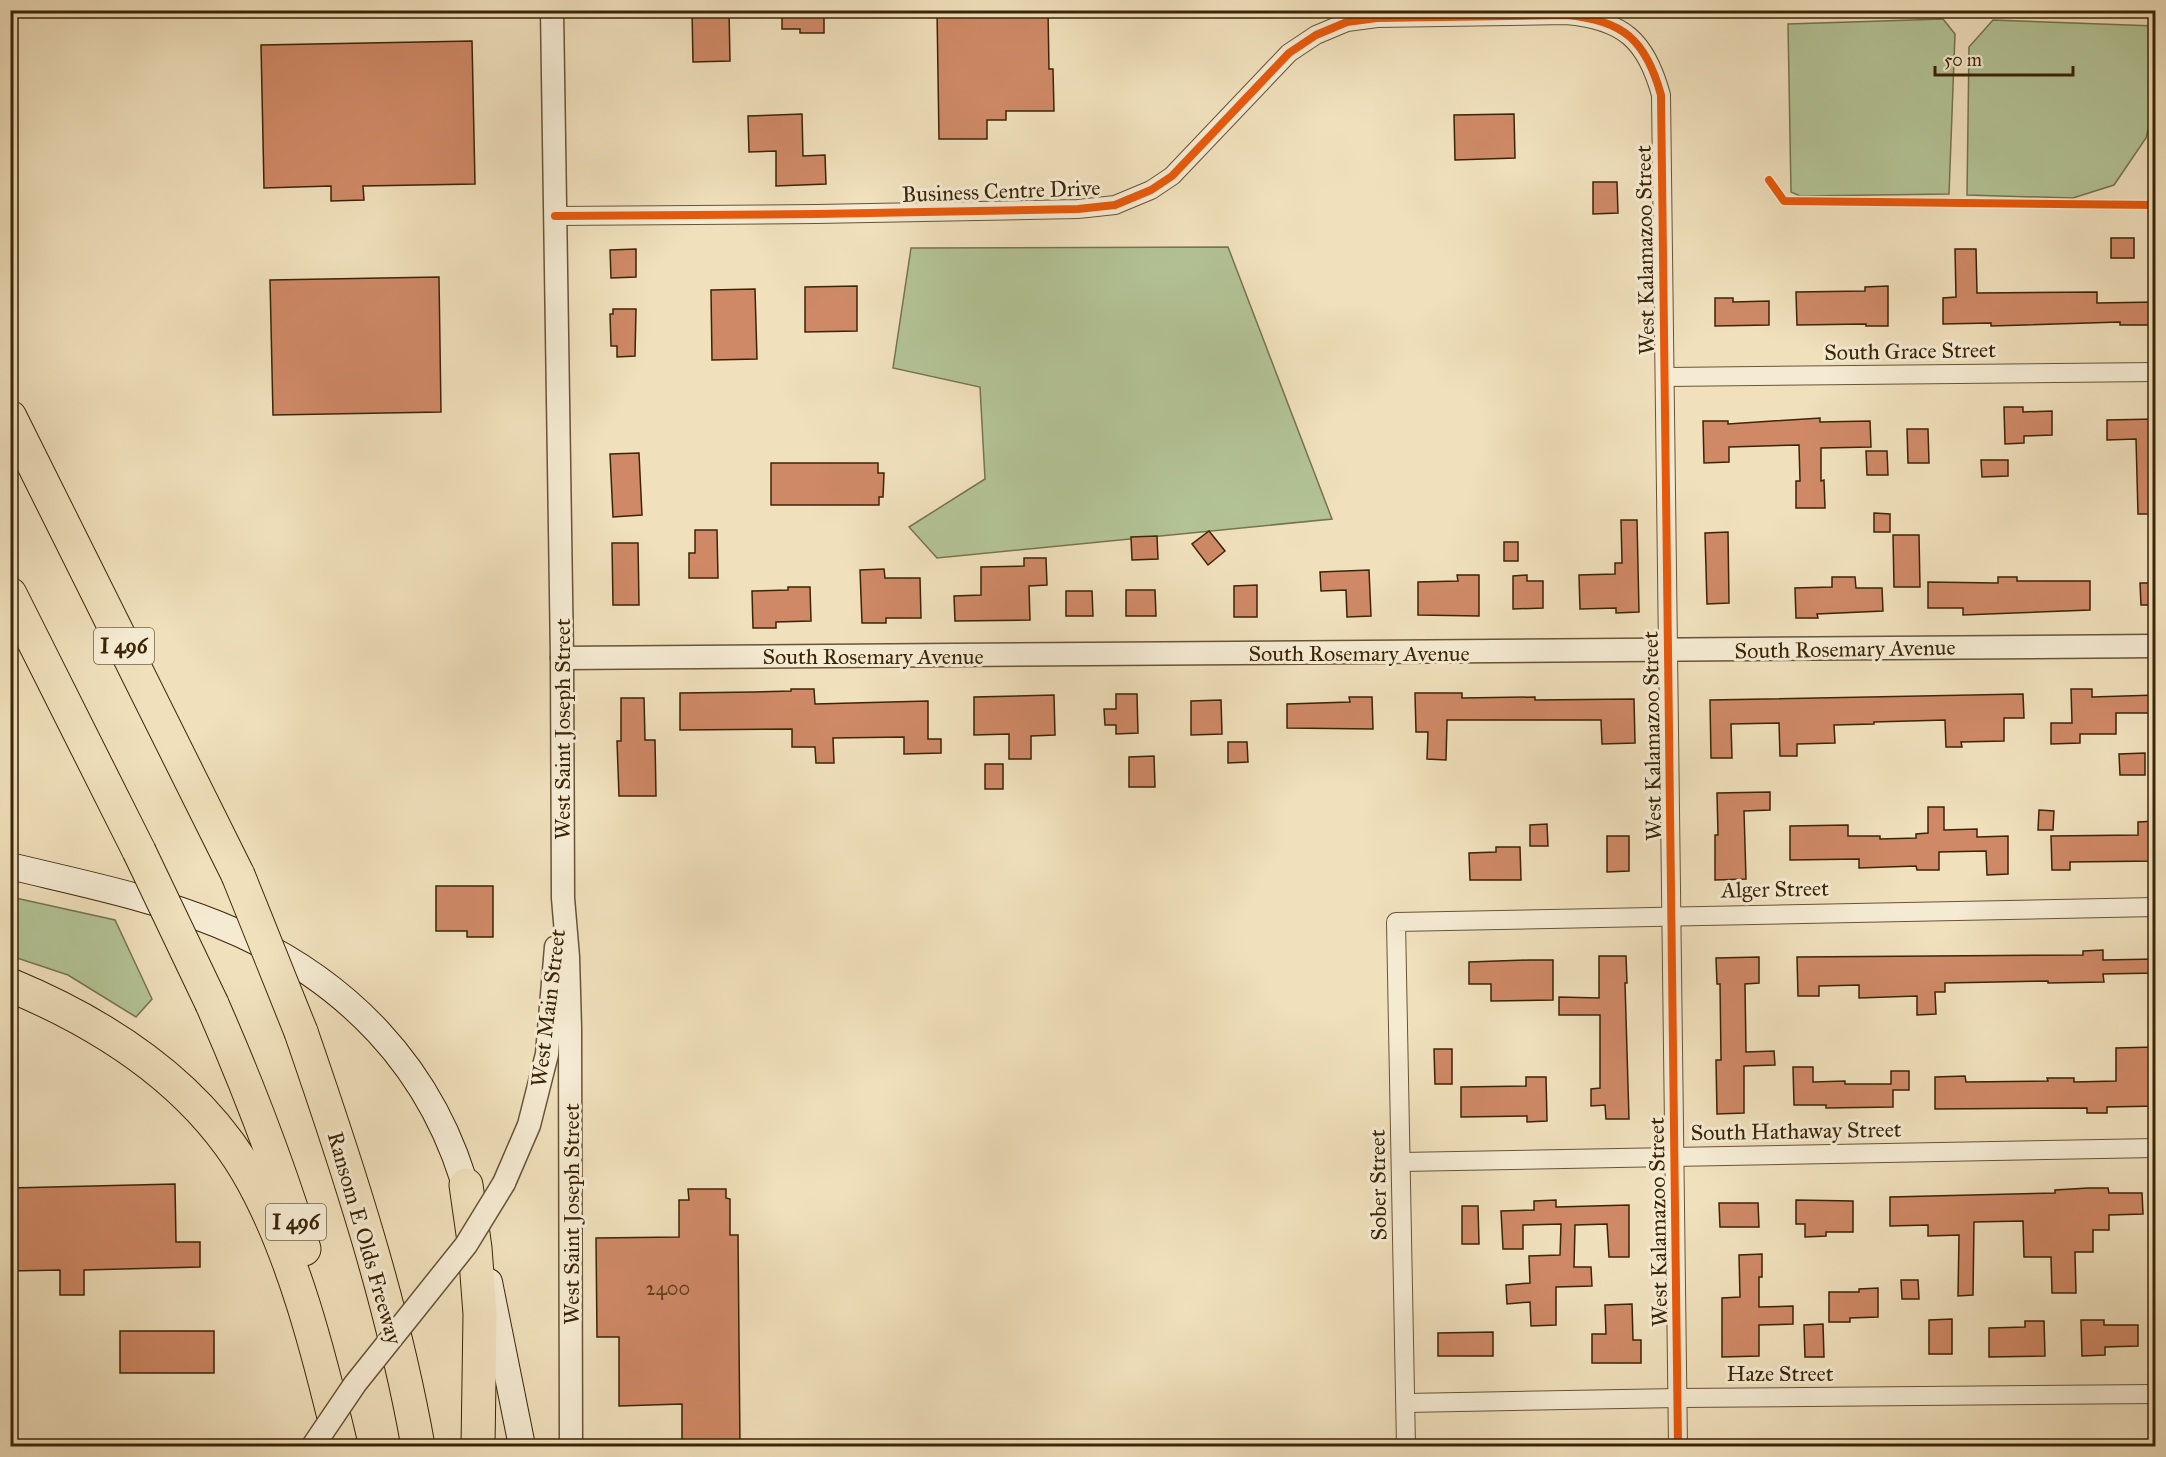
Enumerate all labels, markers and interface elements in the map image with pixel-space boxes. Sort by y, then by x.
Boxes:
scale bar [1935,39,2073,77]
text: 50 m [1944,49,1982,71]
street label: West Kalamazoo Street [1630,145,1660,355]
street label: Business Centre Drive [901,174,1101,208]
street label: South Grace Street [1824,336,1996,366]
street label: West Saint Joseph Street [549,618,576,840]
road number: I 496 [94,628,154,664]
street label: West Kalamazoo Street [1637,631,1667,841]
street label: South Rosemary Avenue [1734,634,1956,664]
street label: South Rosemary Avenue [1248,640,1470,667]
street label: South Rosemary Avenue [762,643,984,670]
street label: Alger Street [1720,875,1829,903]
street label: West Main Street [525,927,571,1089]
street label: West Saint Joseph Street [558,1103,585,1325]
street label: South Hathaway Street [1690,1116,1902,1146]
street label: West Kalamazoo Street [1643,1117,1673,1327]
street label: Ransom E Olds Freeway [322,1129,408,1348]
street label: Sober Street [1364,1129,1392,1241]
road number: I 496 [266,1204,326,1240]
house number: 2400 [646,1276,690,1300]
street label: Haze Street [1726,1360,1834,1387]

